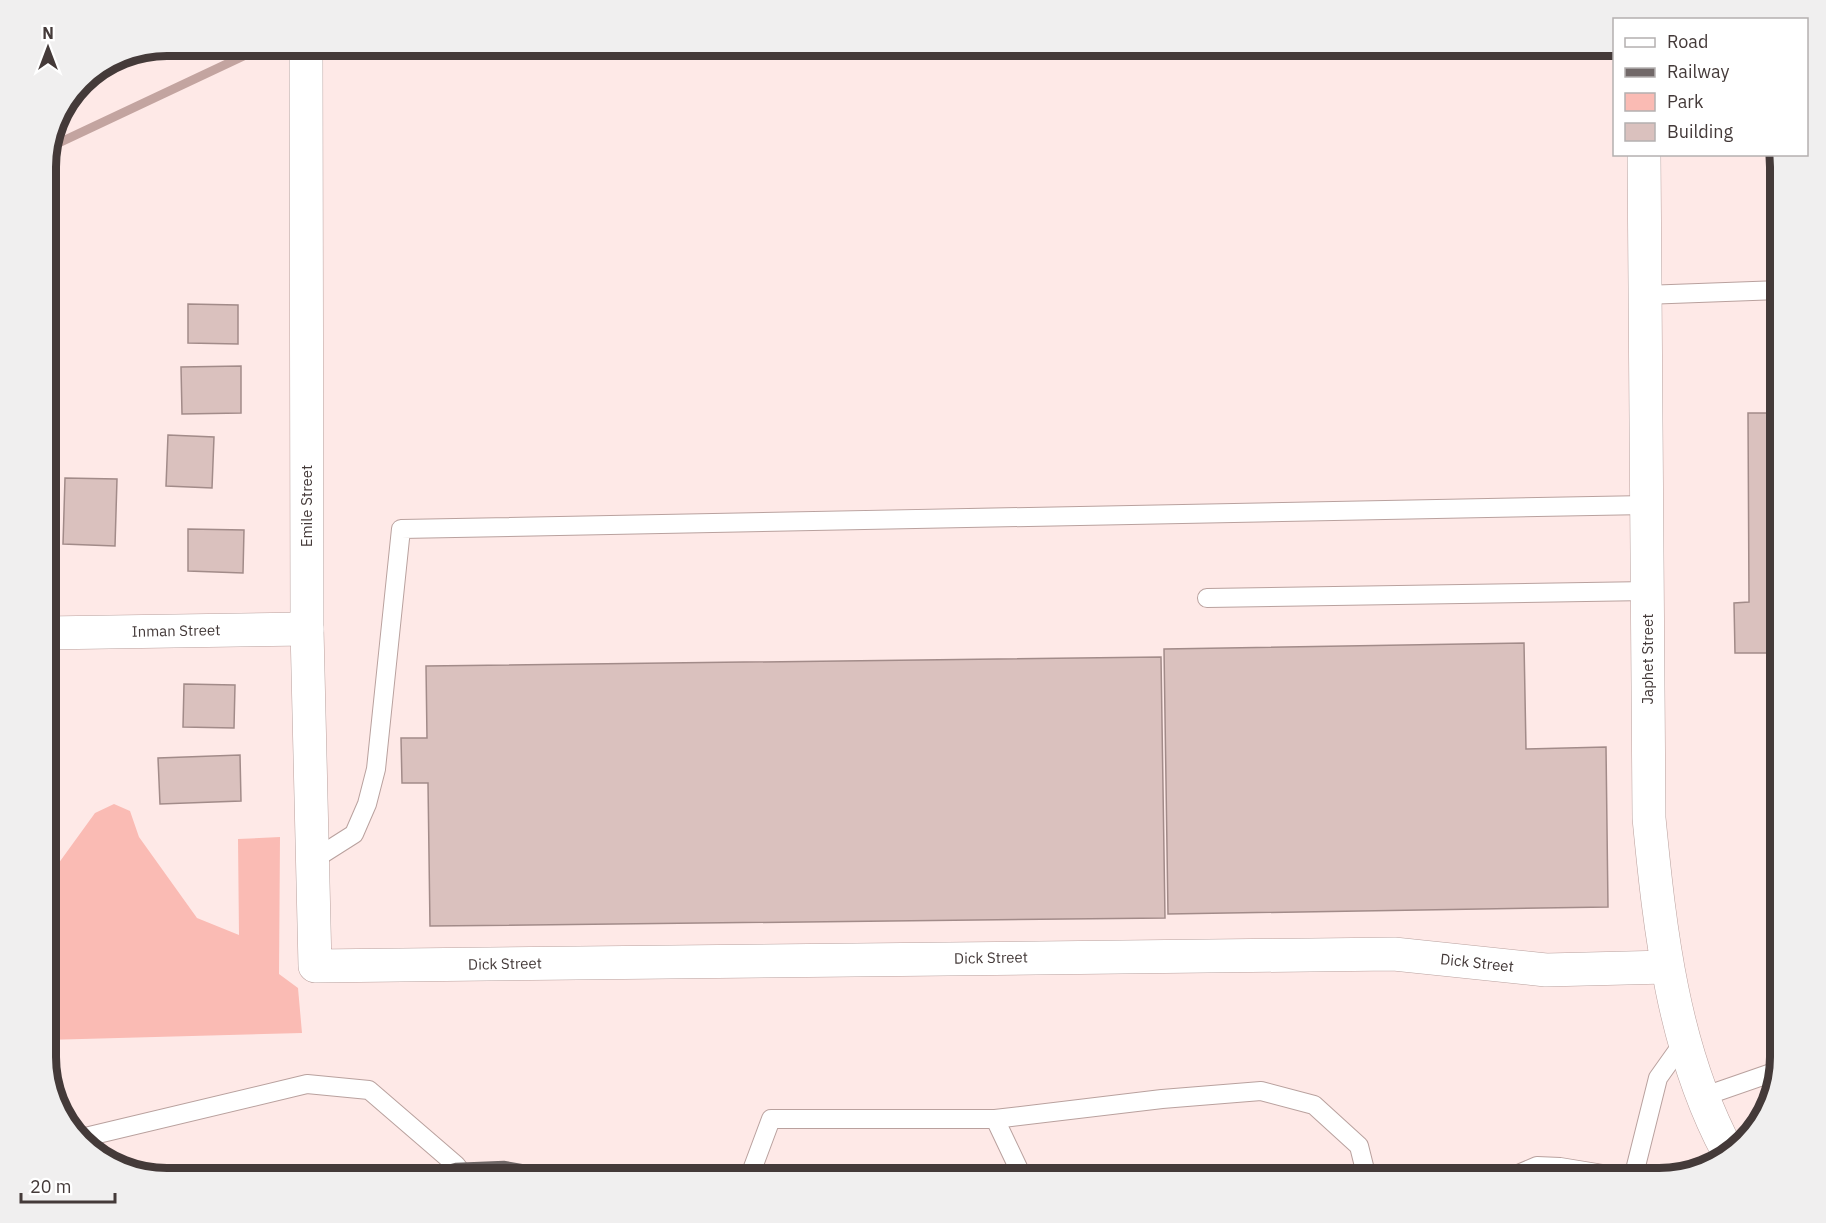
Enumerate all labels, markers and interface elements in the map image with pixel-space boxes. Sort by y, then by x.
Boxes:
north arrow [18,18,78,78]
legend [1613,18,1808,156]
text: N [42,23,54,43]
text: Road [1667,30,1708,53]
text: Railway [1667,60,1729,83]
text: Park [1667,90,1704,113]
text: Building [1667,120,1734,143]
street label: Emile Street [297,465,316,547]
street label: Japhet Street [1638,613,1657,705]
street label: Inman Street [131,620,221,641]
street label: Dick Street [954,947,1028,968]
street label: Dick Street [1439,949,1515,976]
street label: Dick Street [468,953,542,974]
scale bar [21,1166,116,1204]
text: 20 m [30,1175,72,1198]

